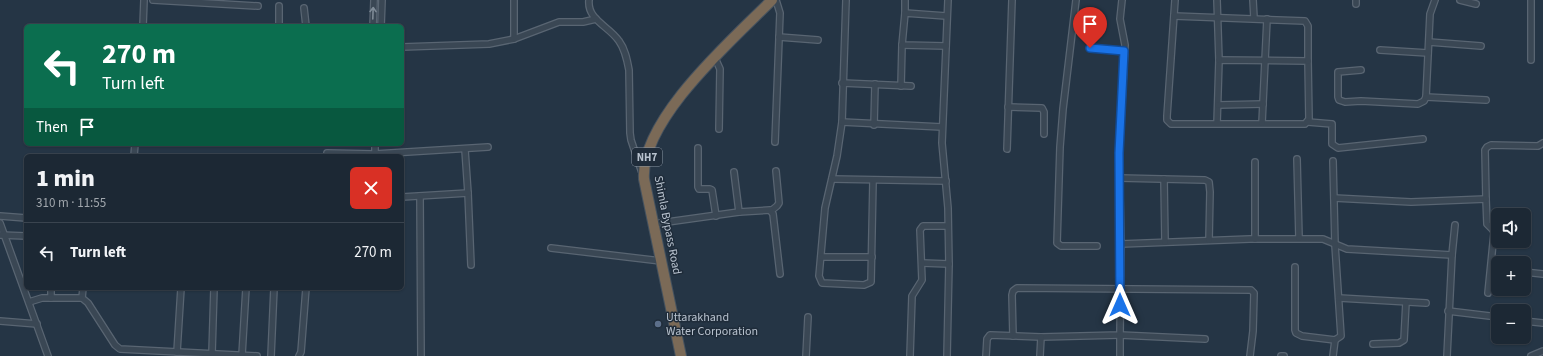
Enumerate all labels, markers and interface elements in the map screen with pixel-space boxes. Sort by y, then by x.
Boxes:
one-way arrow [370,7,377,20]
pin [1073,7.0,1107,48]
icon: arrive [1079,13,1101,35]
text: 270 m [102,34,176,74]
icon: left [36,40,88,92]
text: Turn left [102,71,164,96]
icon: arrive [76,116,98,138]
text: Then [36,117,68,138]
road number: NH7 [632,148,662,166]
text: 1 min [36,161,95,196]
button: close [350,167,392,209]
street label: Shimla Bypass Road [650,174,685,276]
text: 310 m · 11:55 [36,194,106,212]
map controls [1491,208,1531,344]
button: sound [1491,208,1531,248]
icon: left [36,242,58,264]
text: Turn left [70,242,126,263]
text: 270 m [354,242,392,263]
button: + [1491,256,1531,296]
position arrow [1099,284,1141,326]
button: − [1491,304,1531,344]
place label: Uttarakhand Water Corporation [666,309,758,340]
marker: Uttarakhand Water Corporation [653,319,663,329]

